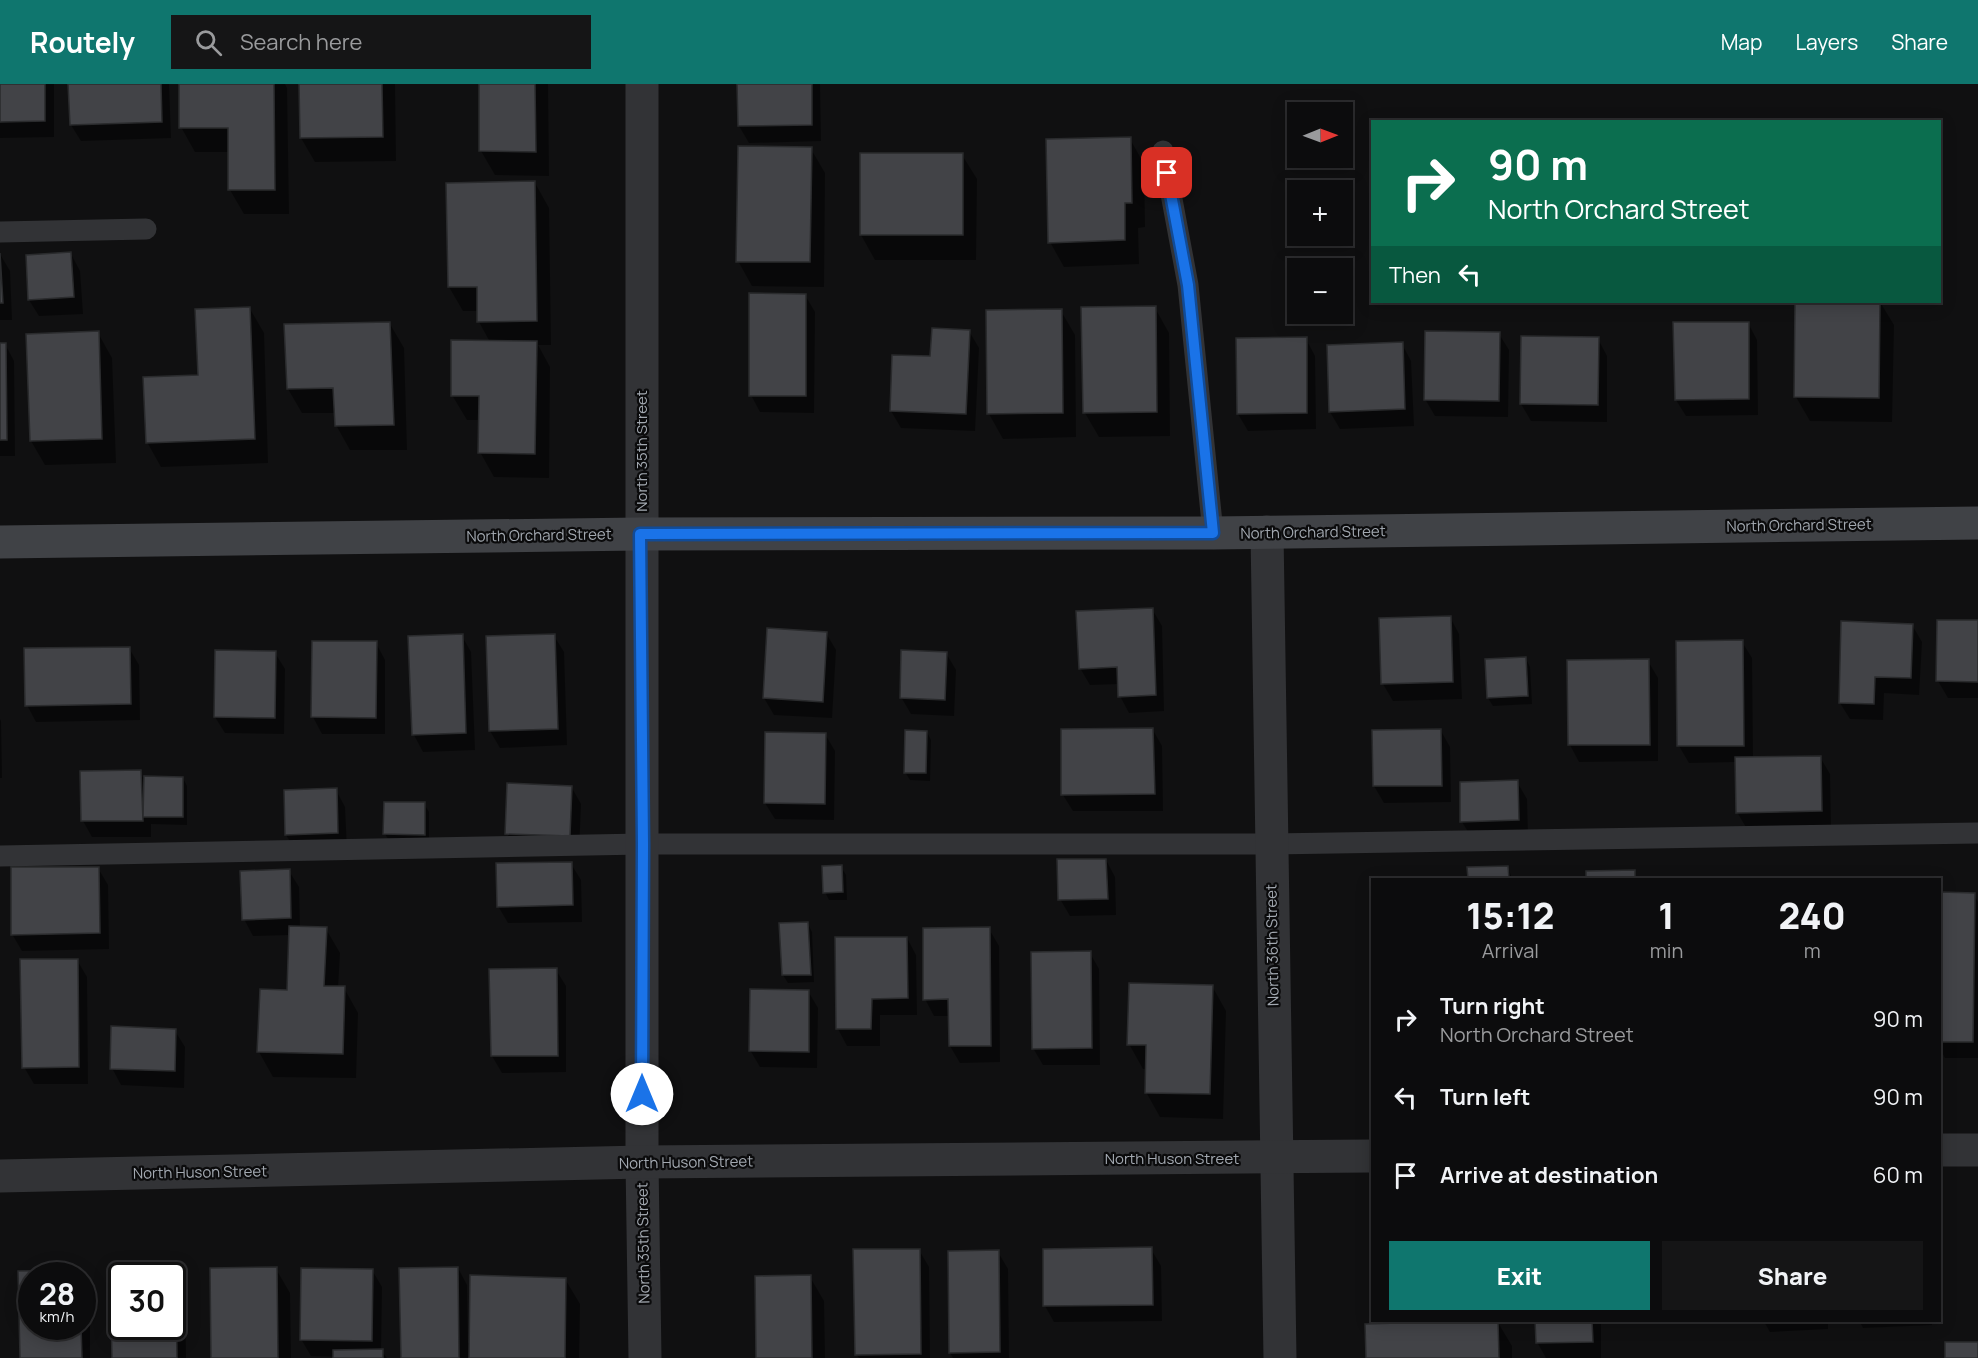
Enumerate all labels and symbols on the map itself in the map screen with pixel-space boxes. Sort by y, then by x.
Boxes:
north arrow [1287,102,1353,168]
pin [1141,147,1192,198]
street label: North 35th Street [631,390,652,512]
street label: North Orchard Street [1726,513,1872,537]
street label: North Orchard Street [1240,520,1386,544]
street label: North Orchard Street [466,523,612,547]
street label: North 36th Street [1260,884,1284,1006]
position arrow [610,1062,674,1126]
street label: North Huson Street [1105,1148,1239,1169]
street label: North Huson Street [619,1150,753,1174]
street label: North Huson Street [133,1160,267,1184]
street label: North 35th Street [631,1182,655,1304]
speed limit sign: 30 [108,1262,186,1340]

